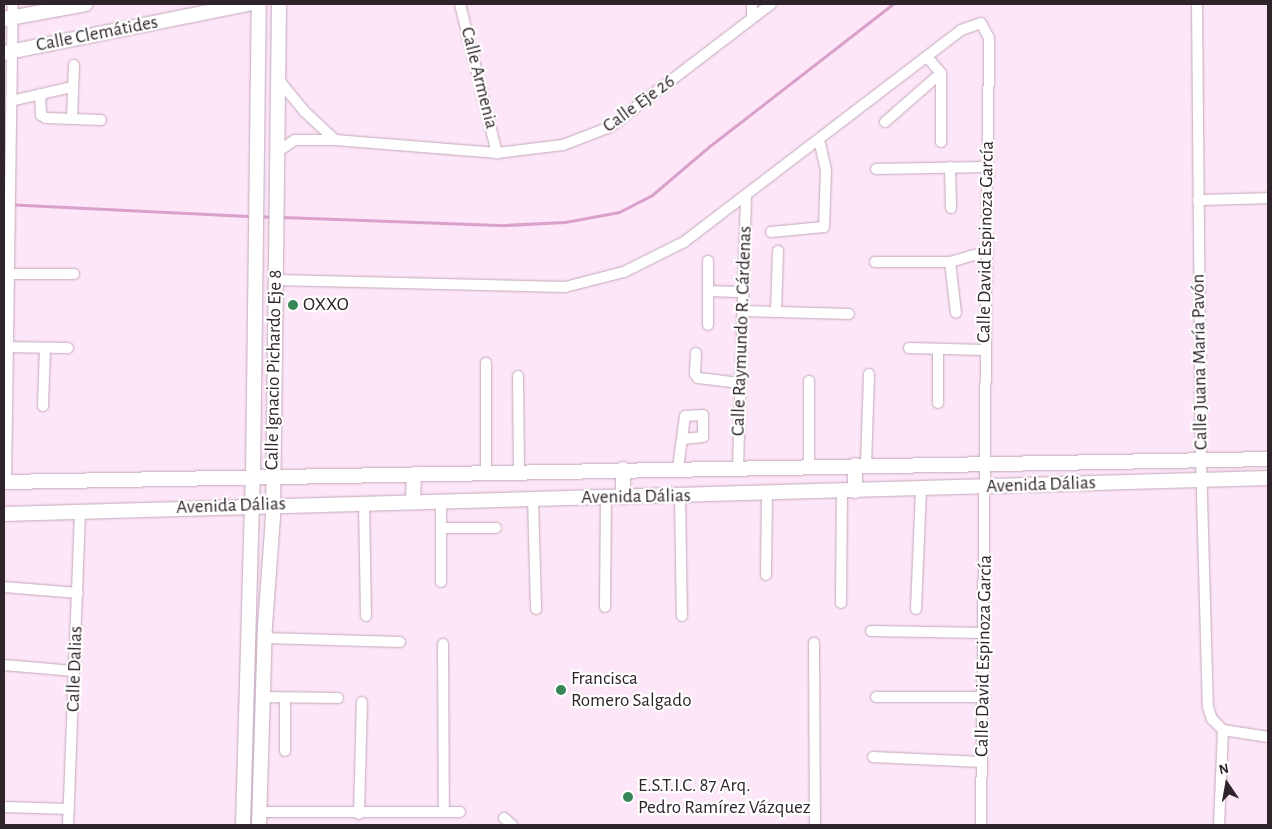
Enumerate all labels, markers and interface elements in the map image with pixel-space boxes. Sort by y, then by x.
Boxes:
street label: Calle Clemátides [34,11,160,57]
street label: Calle Armenia [455,25,503,131]
street label: Calle Eje 26 [598,70,680,138]
street label: Calle David Espinoza García [973,141,999,343]
street label: Calle Raymundo R. Cárdenas [727,225,757,437]
street label: Calle Ignacio Pichardo Eje 8 [261,270,287,470]
street label: Calle Juana María Pavón [1187,274,1213,450]
place label: OXXO [303,294,349,316]
marker: OXXO [287,299,299,311]
street label: Avenida Dálias [986,472,1096,498]
street label: Avenida Dálias [581,485,691,509]
street label: Avenida Dálias [176,493,286,519]
street label: Calle David Espinoza García [971,555,997,757]
street label: Calle Dalias [62,626,88,712]
place label: Francisca Romero Salgado [571,668,692,712]
marker: Francisca Romero Salgado [555,684,567,696]
north arrow [1202,759,1252,809]
text: N [1218,761,1230,777]
place label: E.S.T.I.C. 87 Arq. Pedro Ramírez Vázquez [638,775,811,819]
marker: E.S.T.I.C. 87 Arq. Pedro Ramírez Vázquez [622,791,634,803]

